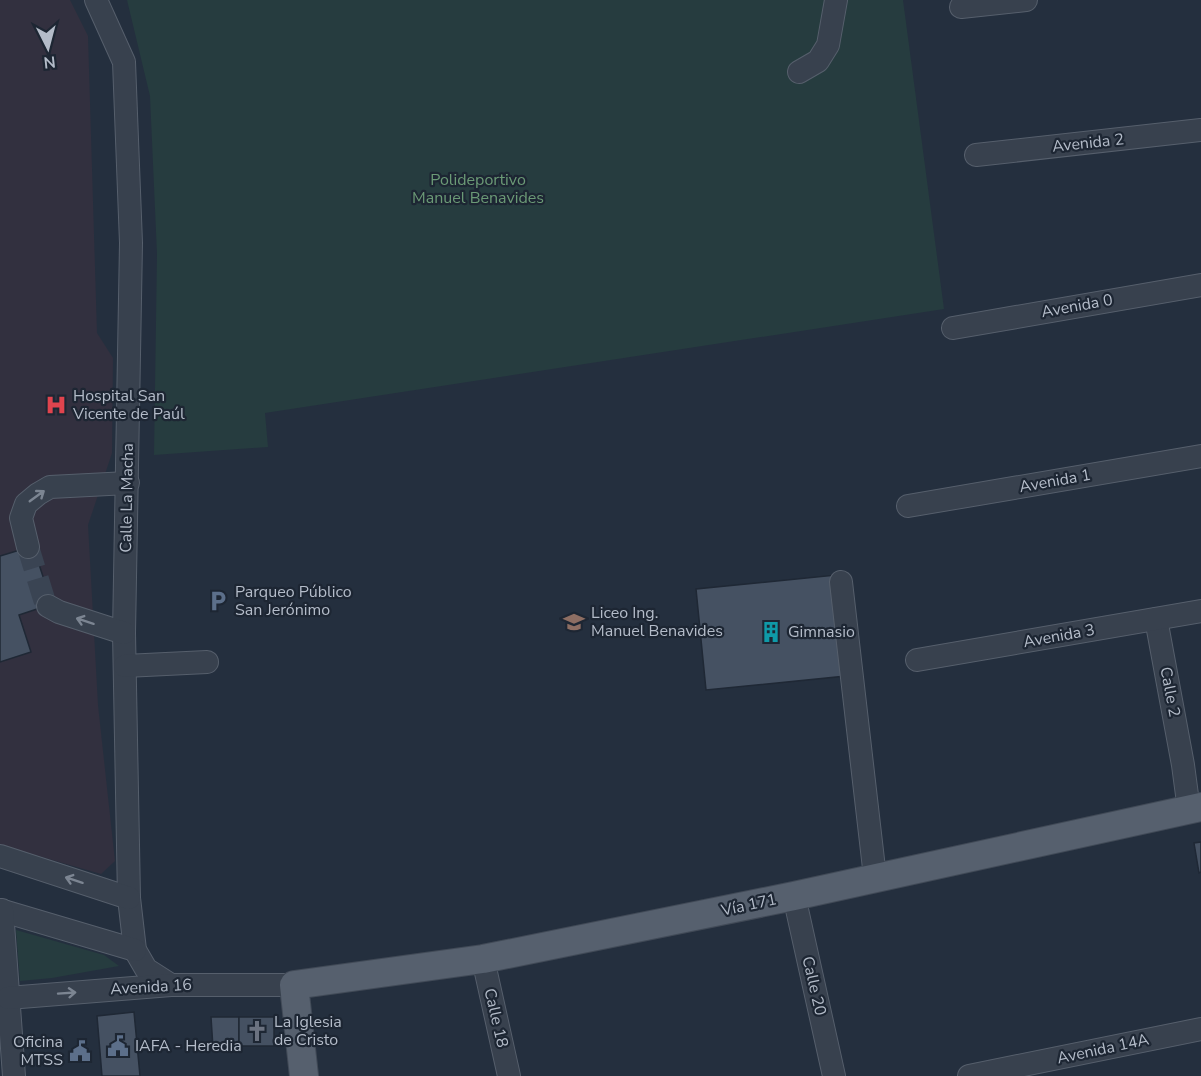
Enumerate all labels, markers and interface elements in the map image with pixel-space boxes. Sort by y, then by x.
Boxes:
north arrow [18,18,78,78]
text: N [42,50,57,73]
street label: Avenida 2 [1051,128,1125,158]
park label: Polideportivo Manuel Benavides [412,169,544,209]
street label: Avenida 0 [1040,289,1114,323]
place label: Hospital San Vicente de Paúl [72,385,185,425]
hospital icon: Hospital San Vicente de Paúl [44,393,68,417]
street label: Calle La Macha [115,443,139,553]
street label: Avenida 1 [1018,464,1092,498]
one-way arrow [28,490,44,502]
place label: Parqueo Público San Jerónimo [235,581,352,621]
parking icon: Parqueo Público San Jerónimo [206,589,230,613]
place label: Liceo Ing. Manuel Benavides [591,602,723,642]
school or university icon: Liceo Ing. Manuel Benavides [562,610,586,634]
one-way arrow [76,614,95,625]
street label: Avenida 3 [1022,619,1096,653]
building icon: Gimnasio [759,620,783,644]
place label: Gimnasio [788,621,855,643]
street label: Calle 2 [1154,665,1186,719]
one-way arrow [65,874,84,885]
street label: Vía 171 [718,888,779,922]
street label: Calle 20 [797,954,831,1018]
street label: Avenida 16 [110,974,192,1000]
street label: Calle 18 [479,986,513,1050]
one-way arrow [56,987,76,998]
place label: La Iglesia de Cristo [274,1011,342,1051]
church icon: La Iglesia de Cristo [245,1019,269,1043]
street label: Avenida 14A [1055,1028,1151,1069]
place label: Oficina MTSS [13,1031,63,1071]
public building icon: IAFA - Heredia [106,1034,130,1058]
place label: IAFA - Heredia [135,1035,242,1057]
public building icon: Oficina MTSS [68,1039,92,1063]

